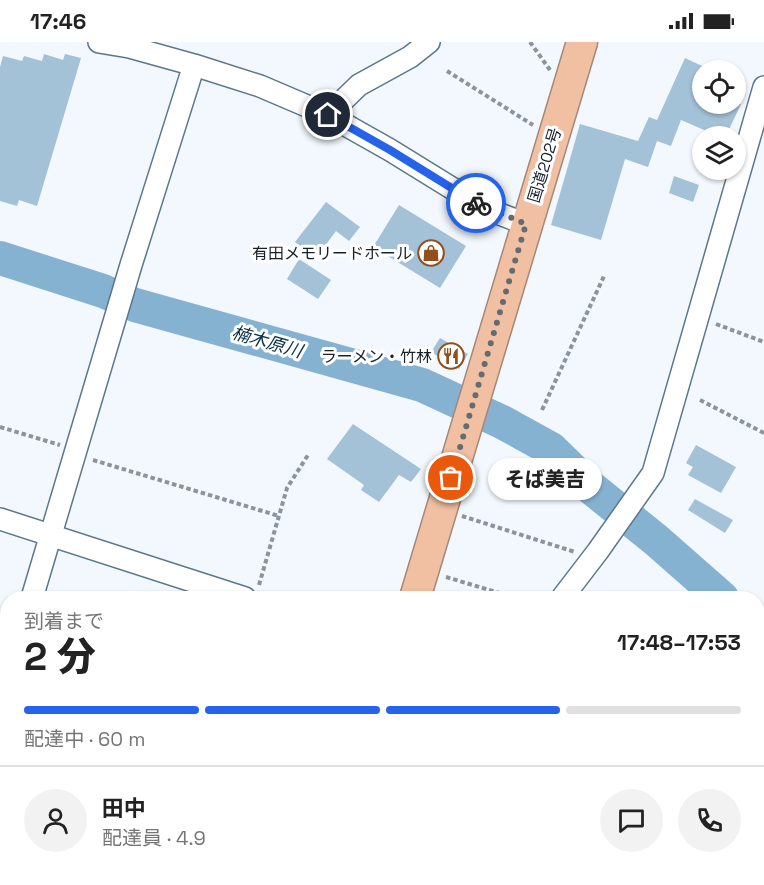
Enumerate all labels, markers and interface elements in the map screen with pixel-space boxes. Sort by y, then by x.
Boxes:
text: 17:46 [30,7,86,35]
map controls [692,60,746,180]
button: locate [692,60,746,114]
pin [302,89,353,140]
icon: home [311,98,344,131]
street label: 国道202号 [523,125,566,205]
button: layers [692,126,746,180]
courier [446,173,506,233]
icon: bike [460,187,493,220]
shop icon: 有田メモリードホール [416,238,446,268]
place label: 有田メモリードホール [252,243,412,264]
water label: 楠木原川 [229,321,307,363]
restaurant icon: ラーメン・竹林 [436,341,466,371]
place label: ラーメン・竹林 [321,346,432,367]
pin [425,452,476,503]
callout: そば美吉 [487,457,601,499]
icon: bag [434,461,467,494]
text: そば美吉 [505,466,585,492]
text: 到着まで [24,608,104,634]
text: 17:48–17:53 [617,628,741,656]
text: 2 分 [24,632,96,681]
text: 配達中 · 60 m [24,726,145,752]
button: person [24,789,87,852]
button: chat [600,789,663,852]
button: phone [678,789,741,852]
text: 田中 [102,794,146,822]
text: 配達員 · 4.9 [102,825,206,851]

